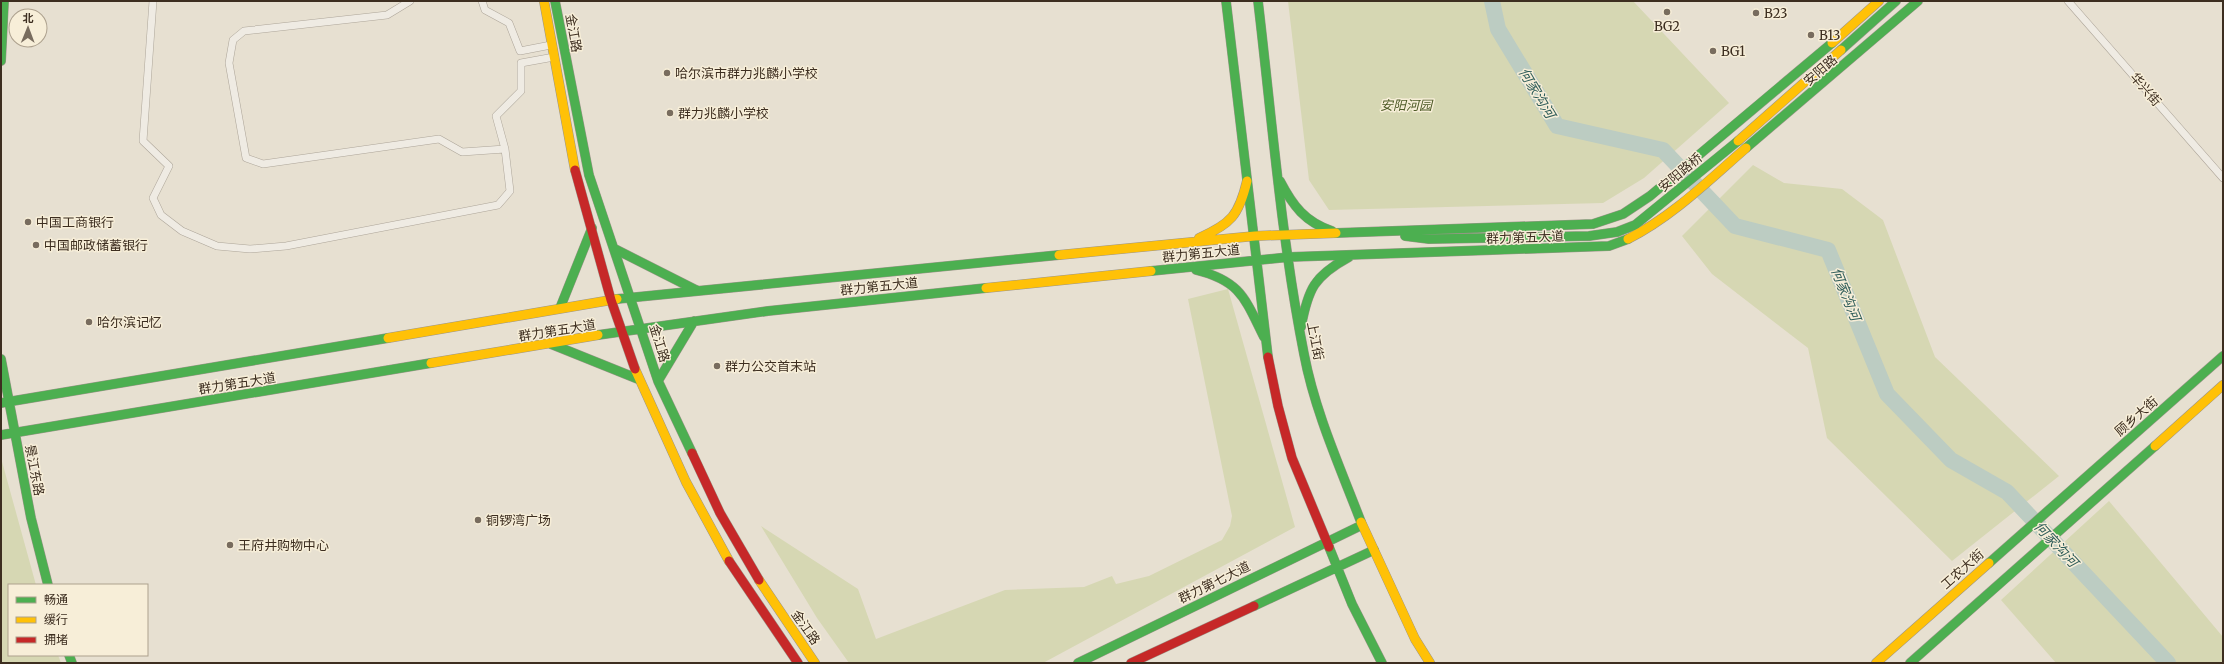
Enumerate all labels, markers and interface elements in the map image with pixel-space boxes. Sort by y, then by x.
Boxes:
place label: B23 [1764,5,1787,22]
marker: BG2 [1662,7,1672,17]
north arrow [8,8,48,48]
marker: B23 [1751,8,1761,18]
text: 北 [23,11,34,25]
street label: 金江路 [562,12,585,54]
place label: BG2 [1654,18,1680,35]
place label: B13 [1819,27,1840,44]
marker: B13 [1806,30,1816,40]
place label: BG1 [1721,43,1745,60]
marker: BG1 [1708,46,1718,56]
street label: 安阳路 [1800,51,1841,90]
water label: 何家沟河 [1515,64,1561,124]
place label: 哈尔滨市群力兆麟小学校 [675,65,818,82]
marker: 哈尔滨市群力兆麟小学校 [662,68,672,78]
street label: 华兴街 [2126,69,2165,110]
park label: 安阳河园 [1380,97,1434,114]
place label: 群力兆麟小学校 [678,105,769,122]
marker: 群力兆麟小学校 [665,108,675,118]
street label: 安阳路桥 [1655,149,1706,196]
place label: 中国工商银行 [36,214,114,231]
marker: 中国工商银行 [23,217,33,227]
street label: 群力第五大道 [1486,228,1564,247]
place label: 中国邮政储蓄银行 [44,237,148,254]
marker: 中国邮政储蓄银行 [31,240,41,250]
street label: 群力第五大道 [1161,241,1241,266]
water label: 何家沟河 [1827,265,1866,326]
street label: 群力第五大道 [839,274,919,299]
place label: 哈尔滨记忆 [97,314,162,331]
street label: 群力第五大道 [517,316,597,345]
marker: 哈尔滨记忆 [84,317,94,327]
street label: 上江街 [1303,320,1328,362]
street label: 金江路 [646,322,673,364]
place label: 群力公交首末站 [725,358,816,375]
marker: 群力公交首末站 [712,361,722,371]
street label: 群力第五大道 [197,369,277,398]
street label: 顾乡大街 [2111,393,2162,440]
street label: 景江东路 [21,443,48,497]
place label: 铜锣湾广场 [486,512,551,529]
marker: 铜锣湾广场 [473,515,483,525]
water label: 何家沟河 [2030,517,2084,573]
place label: 王府井购物中心 [238,537,329,554]
marker: 王府井购物中心 [225,540,235,550]
street label: 工农大街 [1937,546,1987,593]
street label: 群力第七大道 [1175,558,1253,607]
legend [8,584,148,656]
text: 畅通 [44,592,68,607]
street label: 金江路 [787,606,824,648]
text: 缓行 [44,612,68,627]
text: 拥堵 [44,632,68,647]

